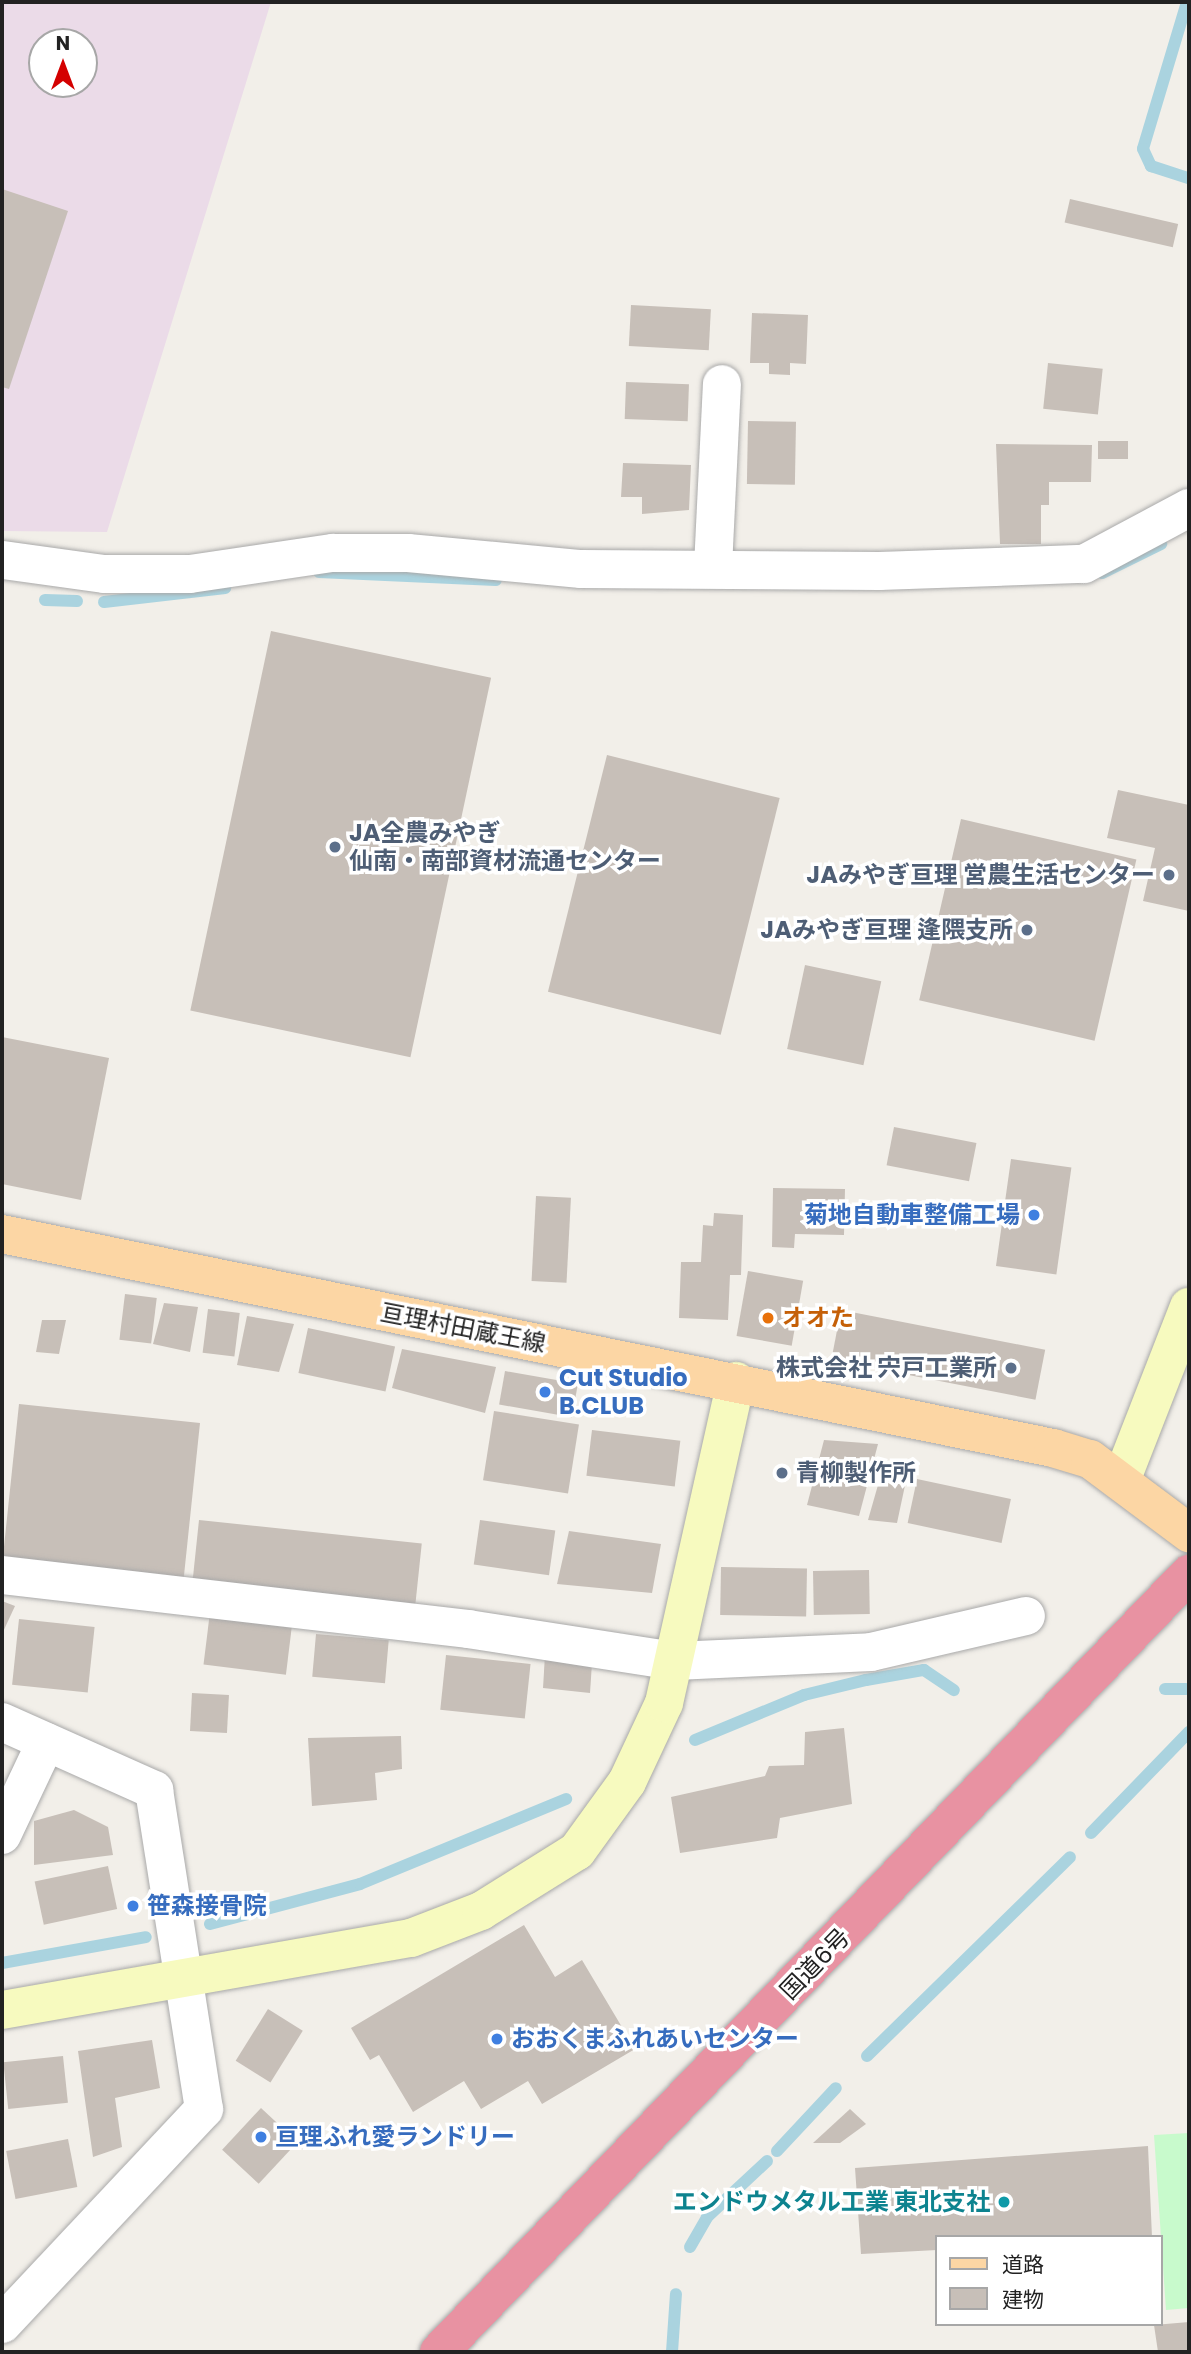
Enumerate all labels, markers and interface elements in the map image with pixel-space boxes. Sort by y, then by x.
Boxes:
north arrow [28,28,98,98]
text: N [56,30,70,57]
place label: JA全農みやぎ 仙南・南部資材流通センター [349,819,661,875]
marker: JA全農みやぎ 仙南・南部資材流通センター [327,839,343,855]
place label: JAみやぎ亘理 営農生活センター [806,861,1155,889]
marker: JAみやぎ亘理 営農生活センター [1161,867,1177,883]
place label: JAみやぎ亘理 逢隈支所 [760,916,1013,944]
marker: JAみやぎ亘理 逢隈支所 [1019,922,1035,938]
place label: 菊地自動車整備工場 [804,1201,1020,1229]
marker: 菊地自動車整備工場 [1026,1207,1042,1223]
street label: 亘理村田蔵王線 [378,1298,548,1358]
place label: オオた [782,1304,854,1332]
marker: オオた [760,1310,776,1326]
place label: 株式会社 宍戸工業所 [776,1354,997,1382]
marker: 株式会社 宍戸工業所 [1003,1360,1019,1376]
place label: Cut Studio B.CLUB [559,1364,688,1420]
marker: Cut Studio B.CLUB [537,1384,553,1400]
place label: 青柳製作所 [796,1459,916,1487]
marker: 青柳製作所 [774,1465,790,1481]
place label: 笹森接骨院 [147,1892,267,1920]
marker: 笹森接骨院 [125,1898,141,1914]
street label: 国道6号 [774,1923,856,2005]
place label: おおくまふれあいセンター [511,2025,799,2053]
marker: おおくまふれあいセンター [489,2031,505,2047]
place label: 亘理ふれ愛ランドリー [275,2123,515,2151]
marker: 亘理ふれ愛ランドリー [253,2129,269,2145]
place label: エンドウメタル工業 東北支社 [673,2188,990,2216]
marker: エンドウメタル工業 東北支社 [996,2194,1012,2210]
legend [936,2235,1163,2326]
text: 道路 [1002,2250,1044,2279]
text: 建物 [1002,2285,1044,2314]

